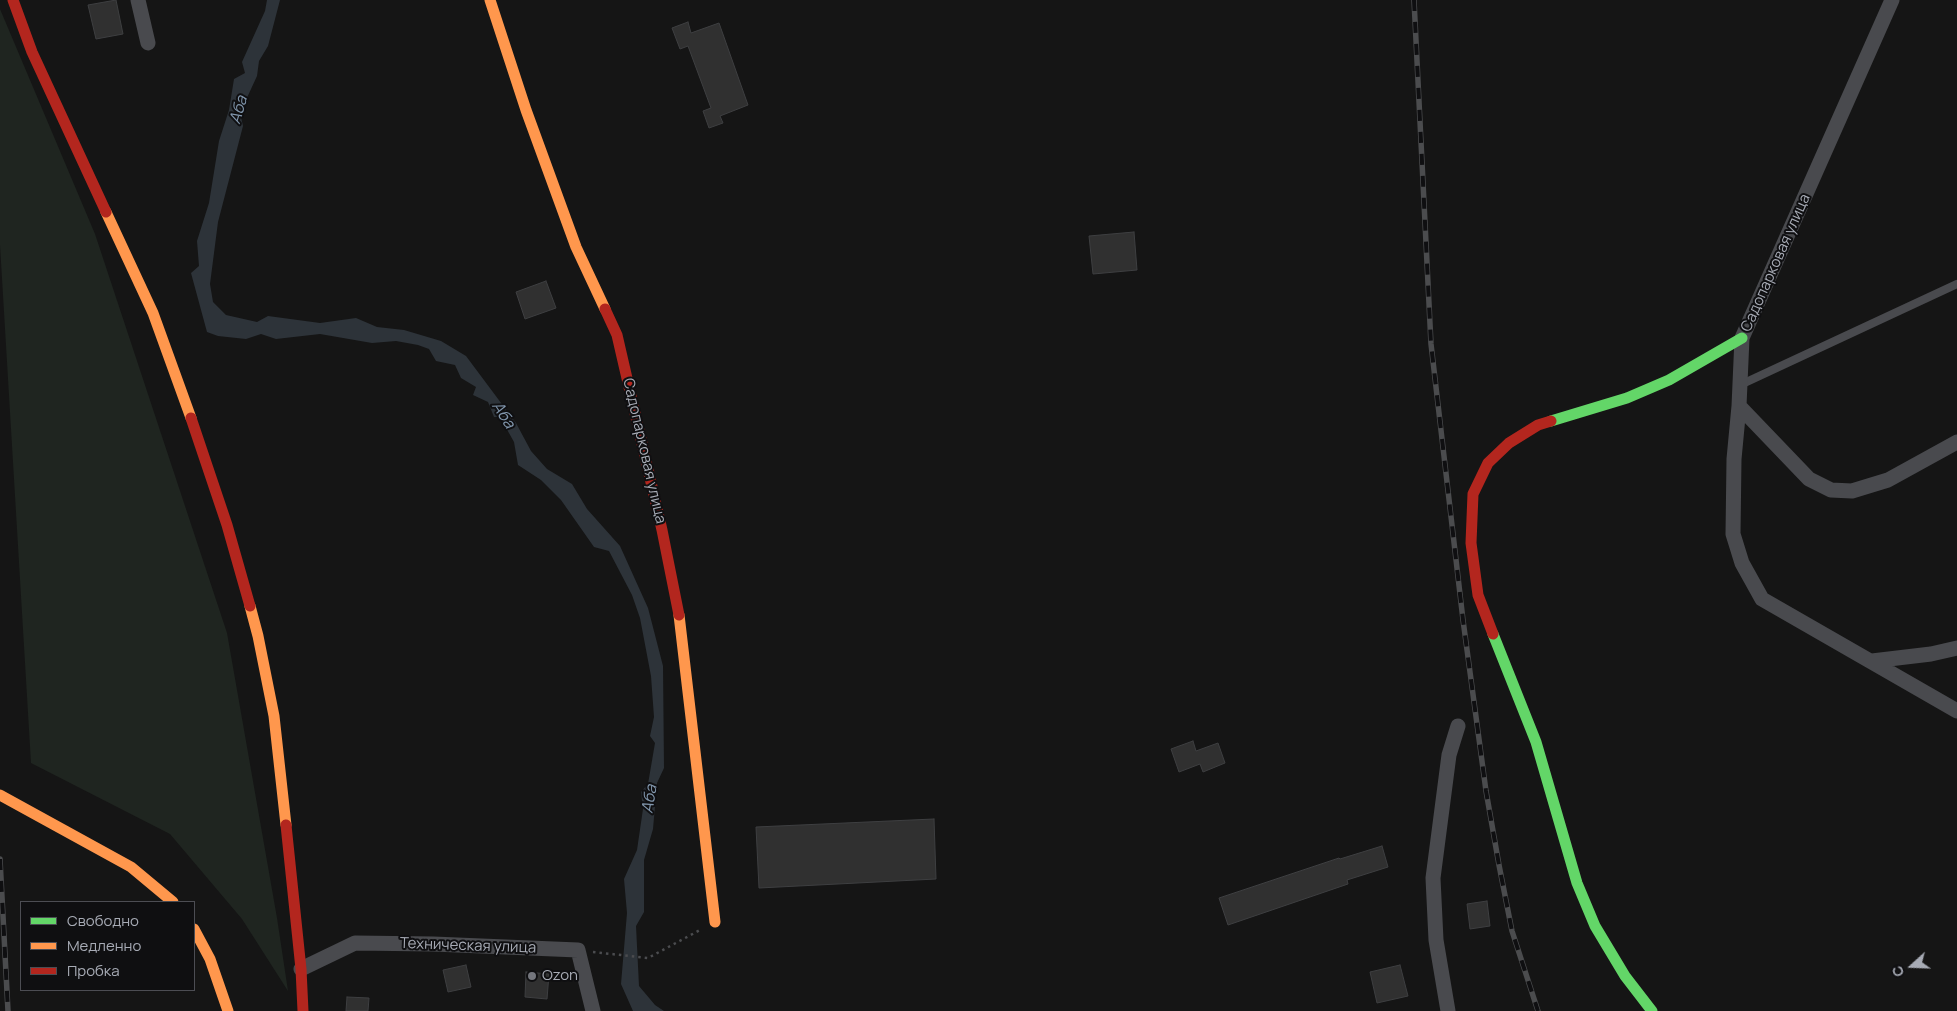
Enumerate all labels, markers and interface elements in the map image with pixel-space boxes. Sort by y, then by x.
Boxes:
water label: Аба [226,94,252,126]
street label: Садопарковая улица [1738,191,1814,335]
street label: Садопарковая улица [618,376,670,526]
water label: Аба [487,398,519,432]
water label: Аба [638,783,662,815]
legend [20,901,195,991]
text: Свободно [67,910,139,931]
text: Медленно [67,935,141,956]
street label: Техническая улица [400,935,536,957]
north arrow [1887,941,1937,991]
text: Пробка [67,960,120,981]
text: С [1887,963,1908,979]
place label: Ozon [542,967,578,985]
marker: Ozon [526,970,538,982]

